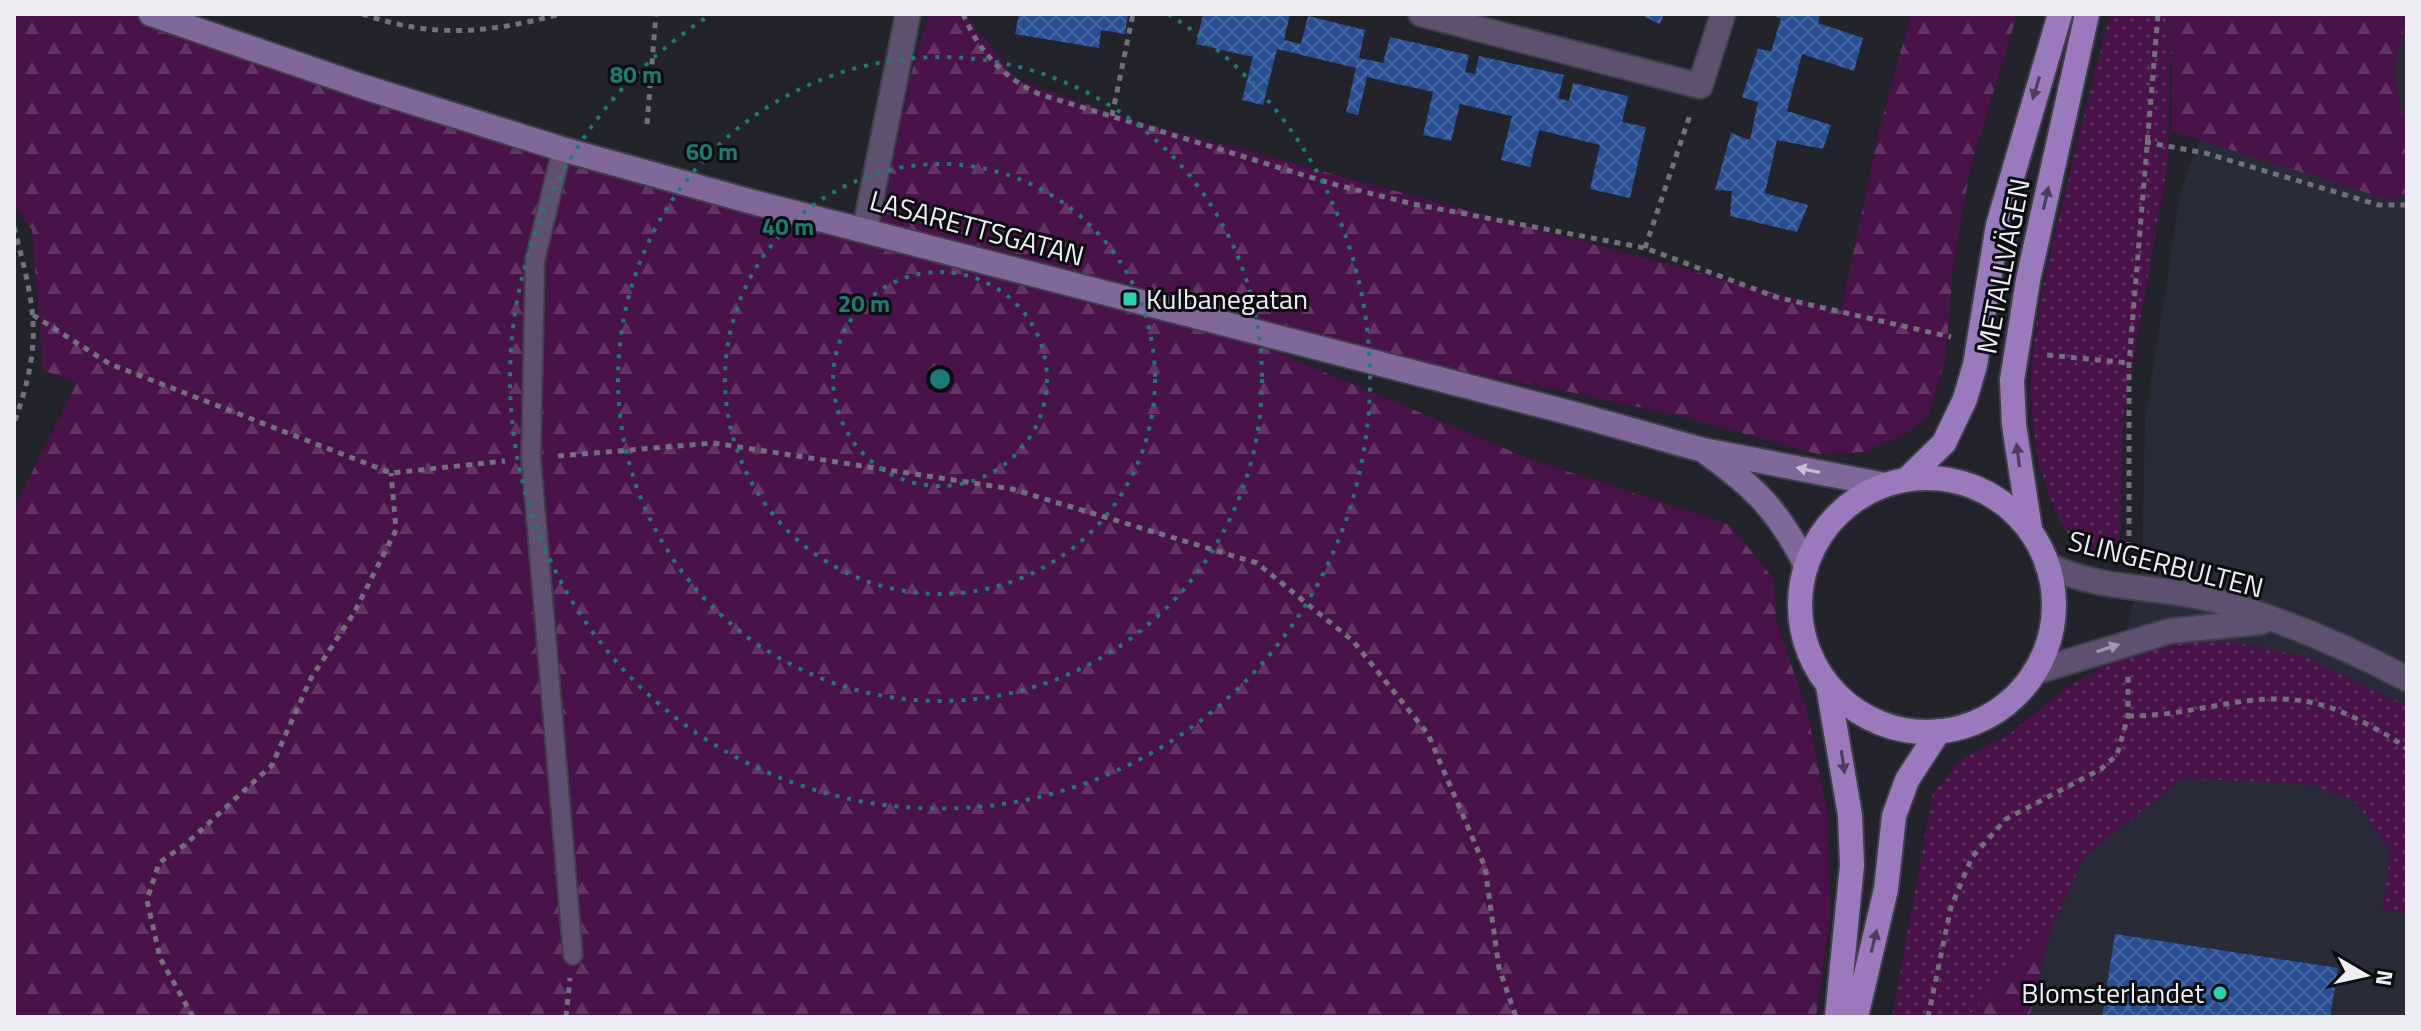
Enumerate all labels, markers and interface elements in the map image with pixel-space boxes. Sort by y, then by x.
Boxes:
text: 80 m [610,56,662,92]
one-way arrow [2030,77,2042,101]
text: 60 m [686,133,738,169]
street label: METALLVÄGEN [1964,175,2041,357]
street label: LASARETTSGATAN [865,178,1089,277]
one-way arrow [2040,186,2053,211]
text: 40 m [762,208,814,244]
place label: Kulbanegatan [1146,277,1308,320]
text: 20 m [838,285,890,321]
marker: Kulbanegatan [1121,290,1139,308]
centre of rings [926,365,954,393]
one-way arrow [2011,442,2024,467]
one-way arrow [1796,463,1821,476]
street label: SLINGERBULTEN [2064,519,2268,609]
one-way arrow [2096,641,2120,654]
one-way arrow [1837,750,1850,775]
one-way arrow [1869,929,1881,954]
north arrow [2325,935,2405,1015]
text: N [2367,968,2403,988]
place label: Blomsterlandet [2021,971,2204,1014]
marker: Blomsterlandet [2211,984,2229,1002]

